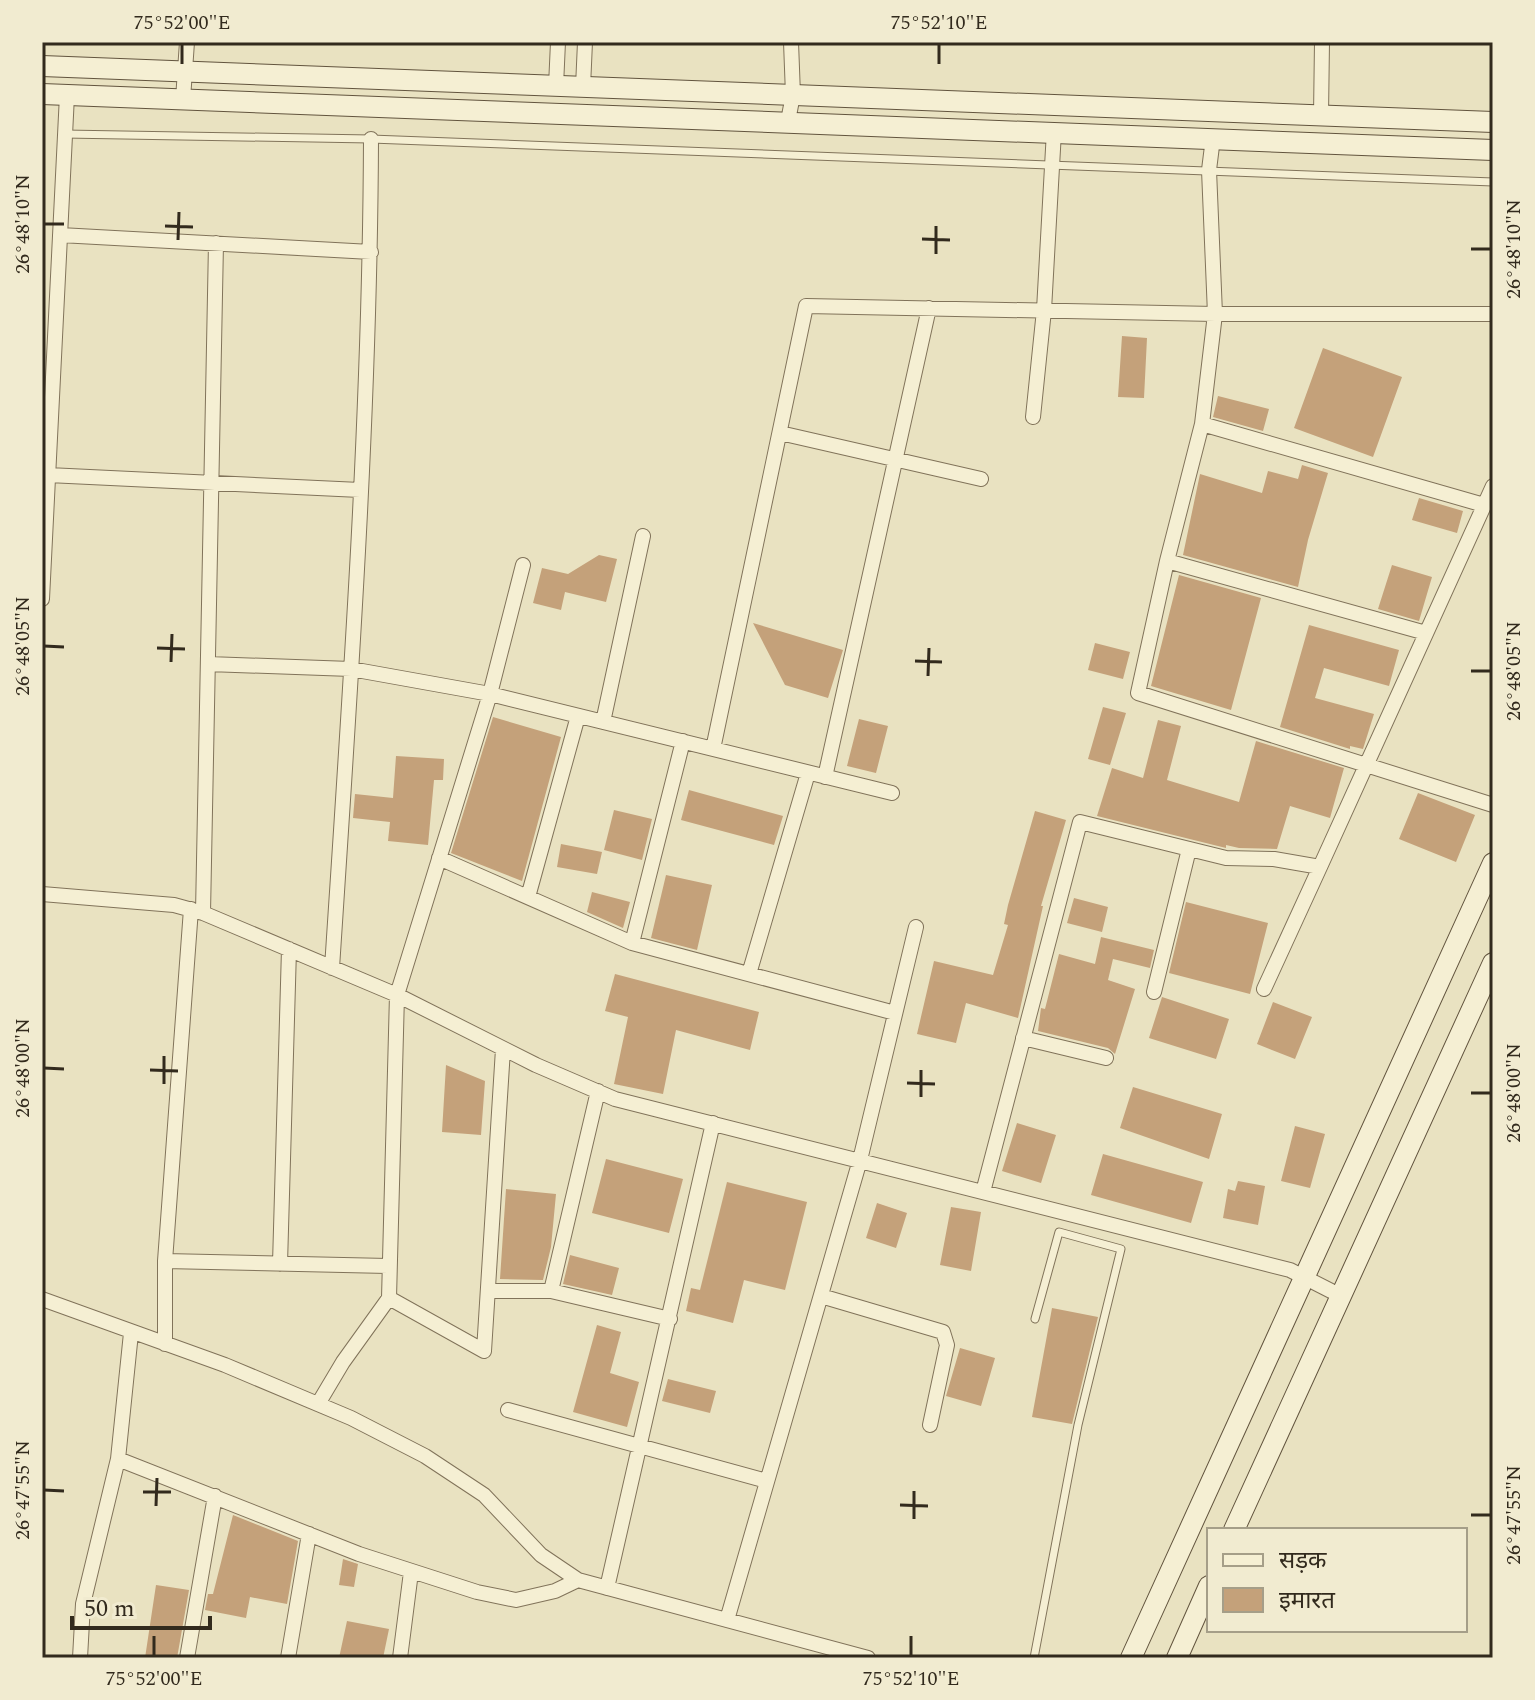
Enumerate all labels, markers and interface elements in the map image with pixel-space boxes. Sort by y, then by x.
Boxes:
text: 75°52'00"E [133,8,231,38]
text: 75°52'10"E [890,8,988,38]
text: 26°48'10"N [8,174,38,274]
text: 26°48'10"N [1499,199,1529,299]
text: 26°48'05"N [8,596,38,696]
text: 26°48'05"N [1499,621,1529,721]
text: 26°48'00"N [8,1018,38,1118]
text: 26°48'00"N [1499,1043,1529,1143]
text: 26°47'55"N [8,1440,38,1540]
text: 26°47'55"N [1499,1465,1529,1565]
legend [1207,1528,1467,1632]
text: सड़क [1279,1543,1327,1579]
scale bar [72,1580,210,1630]
text: इमारत [1279,1583,1336,1619]
text: 50 m [84,1591,135,1627]
text: 75°52'00"E [105,1664,203,1694]
text: 75°52'10"E [862,1664,960,1694]

